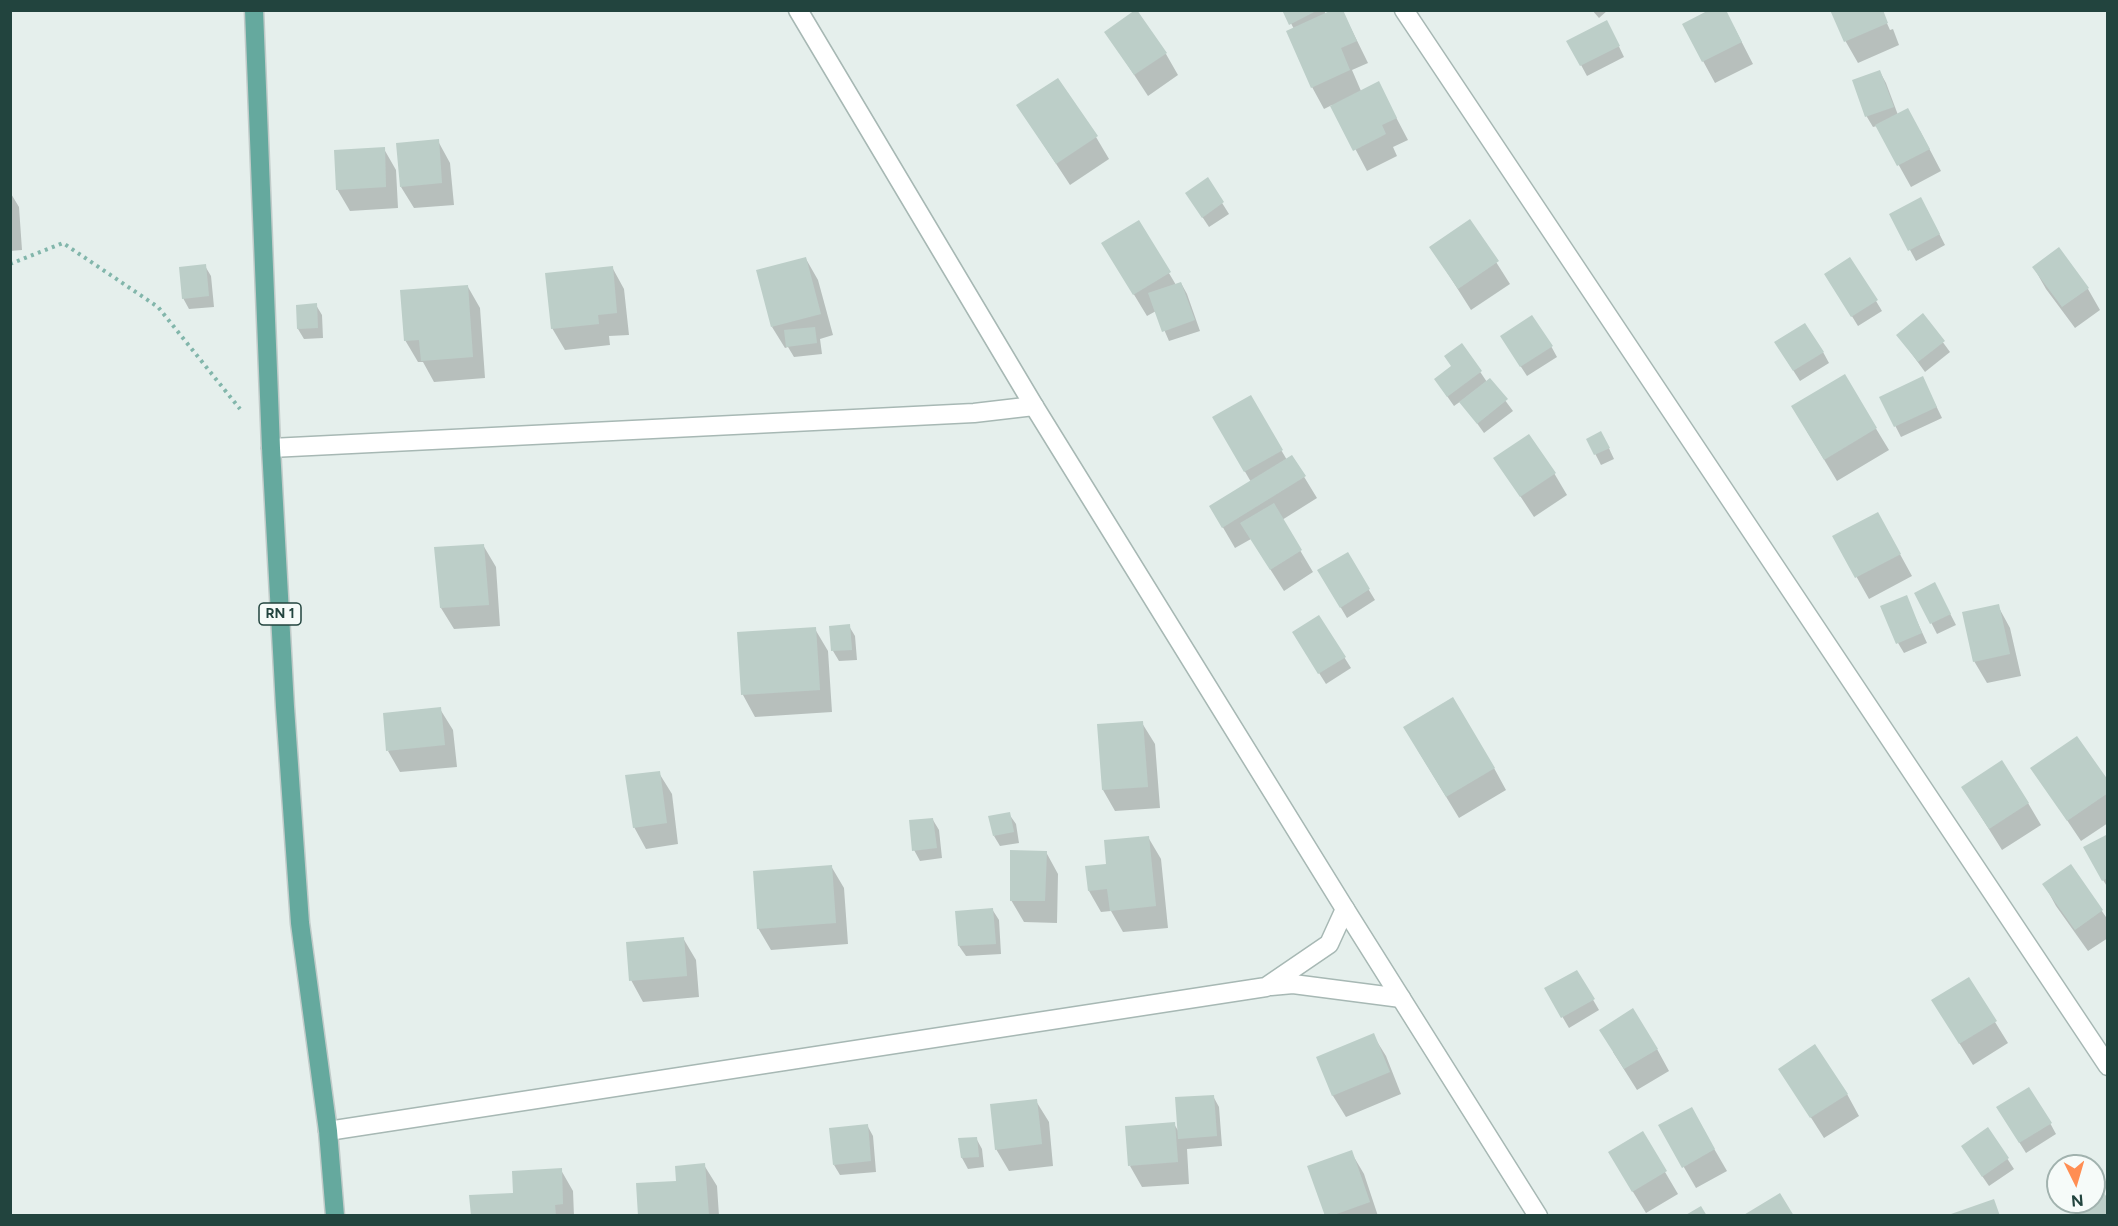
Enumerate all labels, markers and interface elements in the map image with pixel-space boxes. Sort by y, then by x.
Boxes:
road number: RN 1 [259,603,301,625]
north arrow [2046,1154,2106,1214]
text: N [2070,1190,2084,1210]

